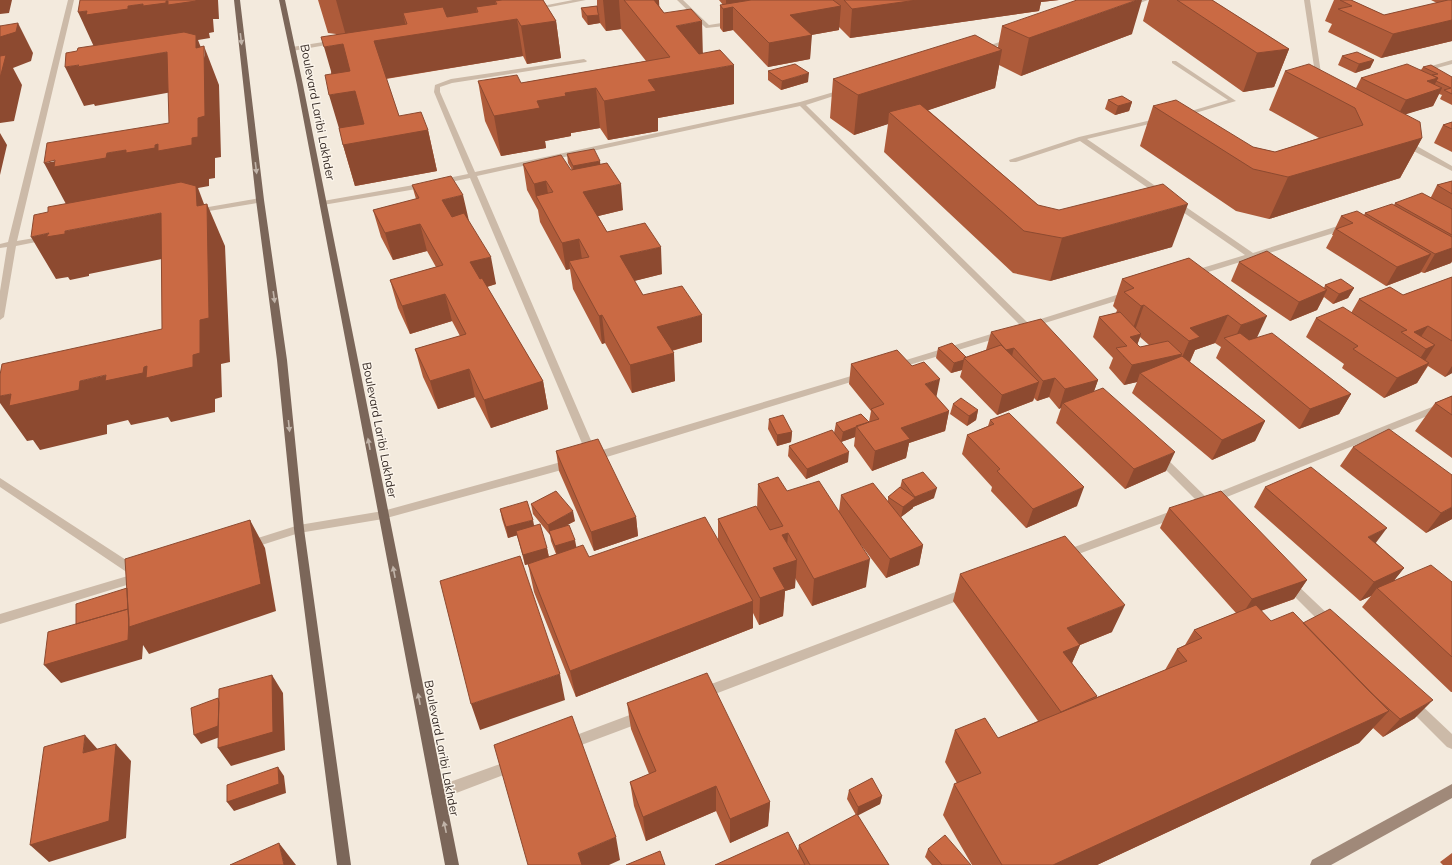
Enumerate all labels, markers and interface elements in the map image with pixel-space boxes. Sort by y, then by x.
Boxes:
one-way arrow [238,33,244,45]
street label: Boulevard Laribi Lakhder [297,43,339,182]
one-way arrow [253,162,260,174]
one-way arrow [271,291,277,303]
street label: Boulevard Laribi Lakhder [359,361,401,500]
one-way arrow [286,420,292,432]
one-way arrow [366,438,372,450]
one-way arrow [391,566,397,578]
street label: Boulevard Laribi Lakhder [421,679,463,818]
one-way arrow [416,693,422,705]
one-way arrow [441,821,447,833]

